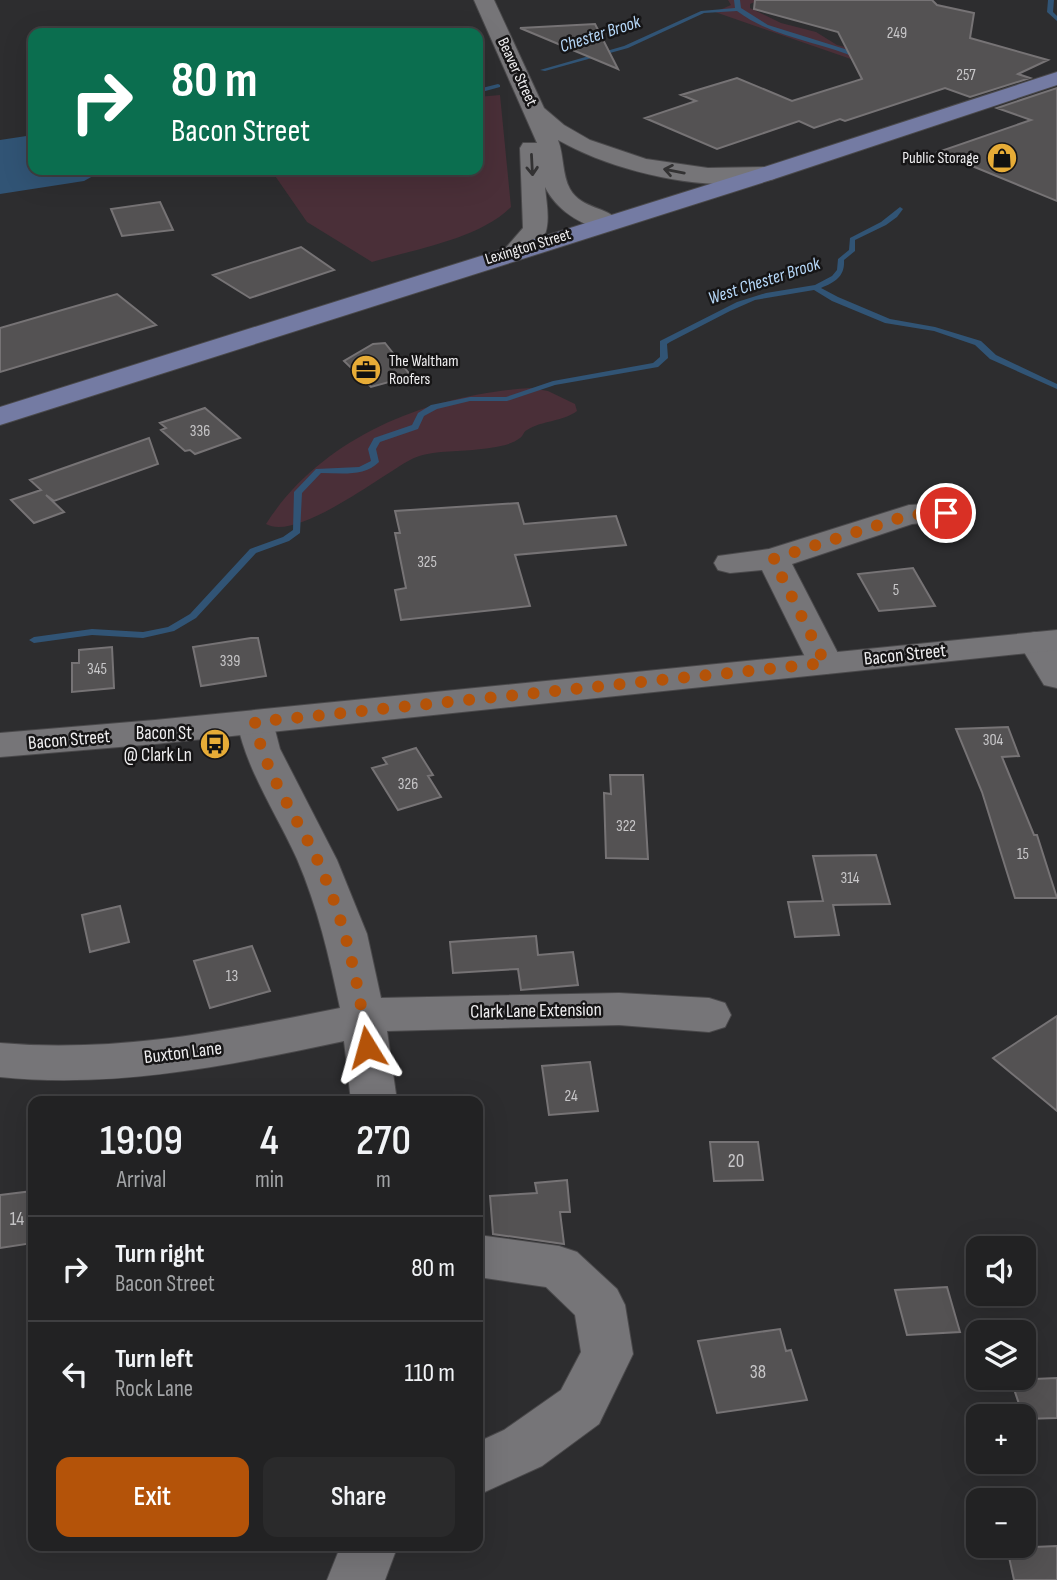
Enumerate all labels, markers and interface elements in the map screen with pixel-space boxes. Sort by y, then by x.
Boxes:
water label: Chester Brook [557,11,644,57]
house number: 249 [887,24,907,43]
street label: Beaver Street [493,35,541,109]
text: 80 m [171,52,258,111]
icon: right [56,56,147,147]
house number: 257 [956,66,976,85]
text: Bacon Street [171,112,310,151]
shop icon: Public Storage [985,141,1019,175]
place label: Public Storage [902,149,979,168]
one-way arrow [525,154,538,177]
one-way arrow [663,163,686,177]
street label: Lexington Street [483,225,573,269]
water label: West Chester Brook [705,253,824,309]
place label: The Waltham Roofers [389,352,458,389]
office icon: The Waltham Roofers [349,353,383,387]
house number: 336 [190,422,210,441]
pin [916,483,976,543]
icon: arrive [927,494,965,532]
house number: 325 [417,553,437,572]
house number: 5 [893,581,899,600]
street label: Bacon Street [863,639,947,671]
house number: 339 [220,652,240,671]
house number: 345 [87,660,107,679]
place label: Bacon St @ Clark Ln [124,722,192,767]
street label: Bacon Street [27,725,111,755]
bus stop icon: Bacon St @ Clark Ln [198,727,232,761]
house number: 304 [983,731,1004,750]
house number: 326 [398,775,418,794]
house number: 322 [616,817,636,836]
house number: 15 [1017,845,1029,864]
house number: 314 [841,869,860,888]
house number: 13 [226,967,238,986]
street label: Clark Lane Extension [470,998,602,1024]
position arrow [330,1010,404,1084]
street label: Buxton Lane [143,1037,223,1069]
house number: 24 [564,1087,578,1106]
text: 19:09 [100,1116,183,1167]
text: 4 [260,1116,279,1167]
text: 270 [356,1116,411,1167]
house number: 20 [728,1150,744,1173]
text: Arrival [117,1166,166,1194]
text: min [255,1166,284,1194]
text: m [376,1166,391,1194]
house number: 14 [10,1208,24,1231]
map controls [966,1236,1036,1558]
button: sound [966,1236,1036,1306]
text: Turn right [115,1239,204,1270]
icon: right [56,1250,94,1288]
text: 80 m [411,1253,455,1284]
text: Bacon Street [115,1270,215,1298]
button: layers [966,1320,1036,1390]
text: Turn left [115,1344,193,1375]
icon: left [56,1355,94,1393]
text: 110 m [404,1358,455,1389]
house number: 38 [750,1361,766,1384]
text: Rock Lane [115,1375,193,1403]
button: + [966,1404,1036,1474]
button: Exit [56,1457,249,1537]
button: Share [263,1457,455,1537]
button: − [966,1488,1036,1558]

